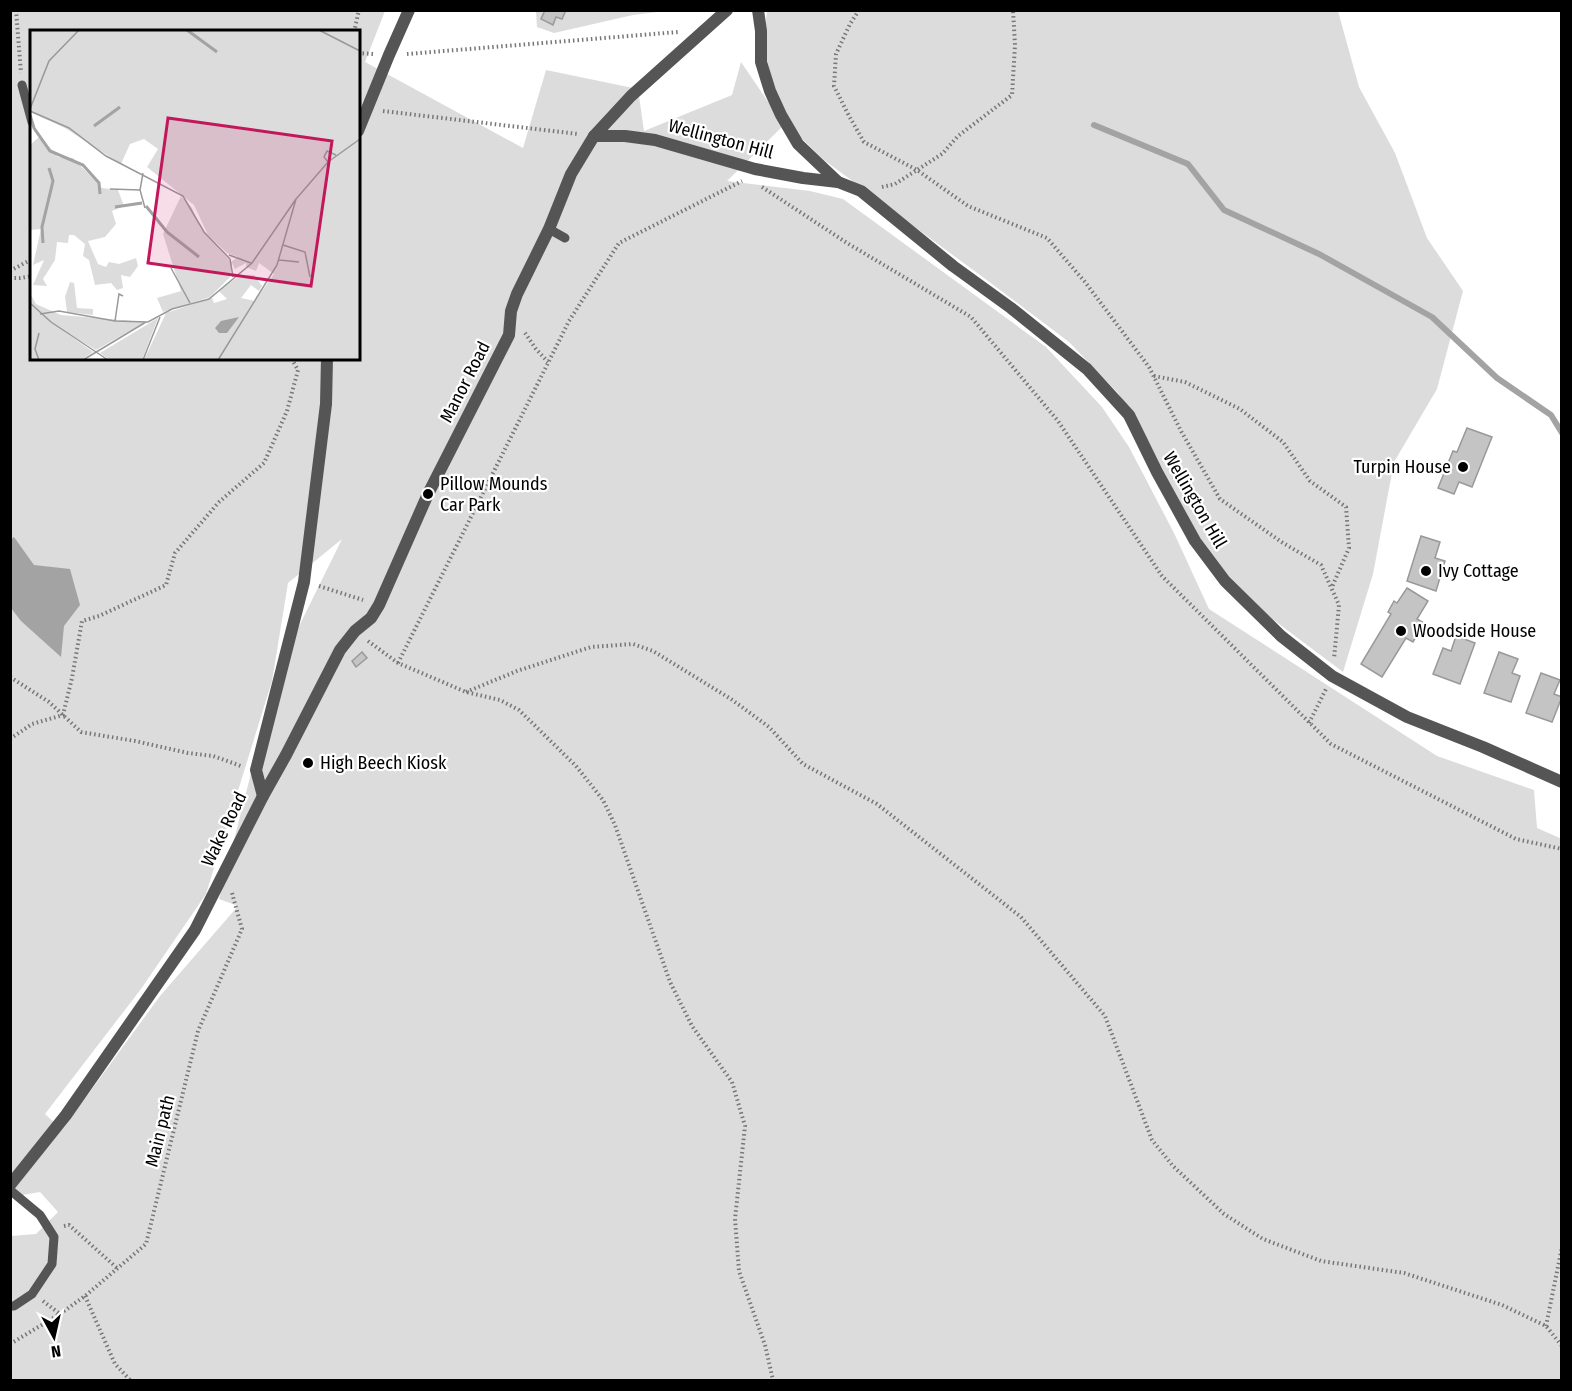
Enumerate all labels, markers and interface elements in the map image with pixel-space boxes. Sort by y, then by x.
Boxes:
inset map [30,30,360,360]
street label: Wellington Hill [666,114,776,164]
street label: Manor Road [435,338,495,426]
street label: Wellington Hill [1158,448,1232,552]
place label: Turpin House [1353,456,1451,478]
marker: Turpin House [1456,460,1470,474]
place label: Pillow Mounds Car Park [440,473,548,516]
marker: Pillow Mounds Car Park [421,487,435,501]
place label: Ivy Cottage [1438,560,1519,582]
marker: Ivy Cottage [1419,564,1433,578]
place label: Woodside House [1413,620,1536,642]
marker: Woodside House [1394,624,1408,638]
place label: High Beech Kiosk [320,752,447,774]
marker: High Beech Kiosk [301,756,315,770]
street label: Wake Road [196,788,252,870]
street label: Main path [140,1093,180,1169]
north arrow [24,1307,84,1367]
text: N [50,1341,62,1361]

